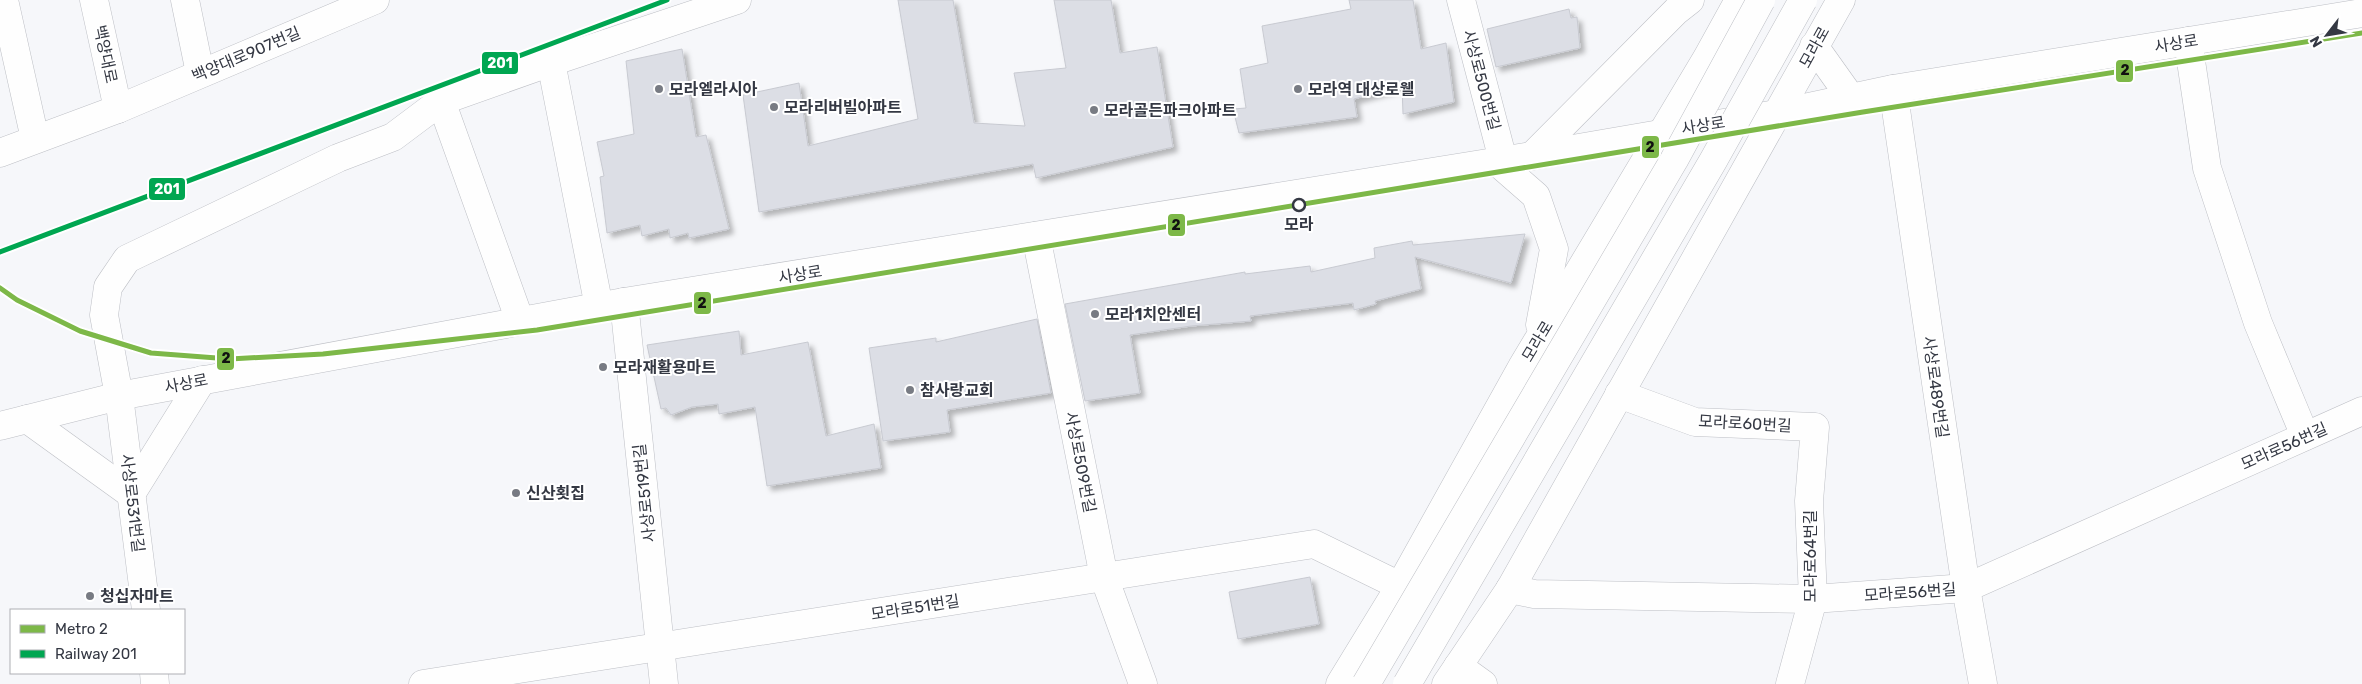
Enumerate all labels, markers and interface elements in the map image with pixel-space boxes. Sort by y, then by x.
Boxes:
north arrow [2302,10,2352,60]
street label: 백양대로 [90,23,121,85]
street label: 백양대로907번길 [189,23,303,86]
street label: 모라로 [1795,23,1834,71]
street label: 사상로500번길 [1459,28,1504,133]
street label: 사상로 [2153,31,2200,56]
text: N [2306,33,2326,50]
line badge: 201 [481,51,519,75]
text: 201 [487,55,513,72]
line badge: 2 [2115,59,2134,83]
text: 2 [2120,62,2130,79]
place label: 모라엘라시아 [669,80,758,99]
place label: 모라역 대상로웰 [1308,80,1414,99]
marker: 모라엘라시아 [653,83,665,95]
marker: 모라역 대상로웰 [1292,83,1304,95]
place label: 모라리버빌아파트 [784,98,902,117]
marker: 모라리버빌아파트 [768,101,780,113]
place label: 모라골든파크아파트 [1104,101,1237,120]
marker: 모라골든파크아파트 [1088,104,1100,116]
street label: 사상로 [1680,113,1727,138]
line badge: 2 [1641,135,1660,159]
text: 2 [1645,139,1655,156]
line badge: 201 [148,177,186,201]
text: 201 [154,181,180,198]
marker: 모라 [1292,198,1306,212]
line badge: 2 [1167,213,1186,237]
place label: 모라 [1284,215,1314,234]
text: 2 [1171,217,1181,234]
street label: 사상로 [777,262,824,287]
line badge: 2 [693,291,712,315]
text: 2 [697,295,707,312]
place label: 모라1치안센터 [1105,305,1201,324]
marker: 모라1치안센터 [1089,308,1101,320]
street label: 모라로 [1518,317,1557,365]
street label: 사상로489번길 [1919,335,1952,439]
line badge: 2 [216,347,235,371]
text: 2 [221,350,231,367]
place label: 모라재활용마트 [613,358,716,377]
marker: 모라재활용마트 [597,361,609,373]
street label: 사상로 [163,370,210,397]
place label: 참사랑교회 [920,381,994,400]
marker: 참사랑교회 [904,384,916,396]
street label: 사상로509번길 [1061,410,1100,514]
street label: 모라로60번길 [1698,412,1792,435]
street label: 모라로56번길 [2238,419,2330,474]
street label: 사상로519번길 [630,443,659,543]
street label: 사상로531번길 [117,453,148,553]
place label: 신산횟집 [526,484,585,503]
marker: 신산횟집 [510,487,522,499]
street label: 모라로64번길 [1801,509,1820,603]
street label: 모라로56번길 [1863,580,1957,605]
place label: 청십자마트 [100,587,174,606]
marker: 청십자마트 [84,590,96,602]
street label: 모라로51번길 [869,591,961,624]
legend [10,609,185,674]
text: Metro 2 [55,620,108,638]
text: Railway 201 [55,645,137,663]

